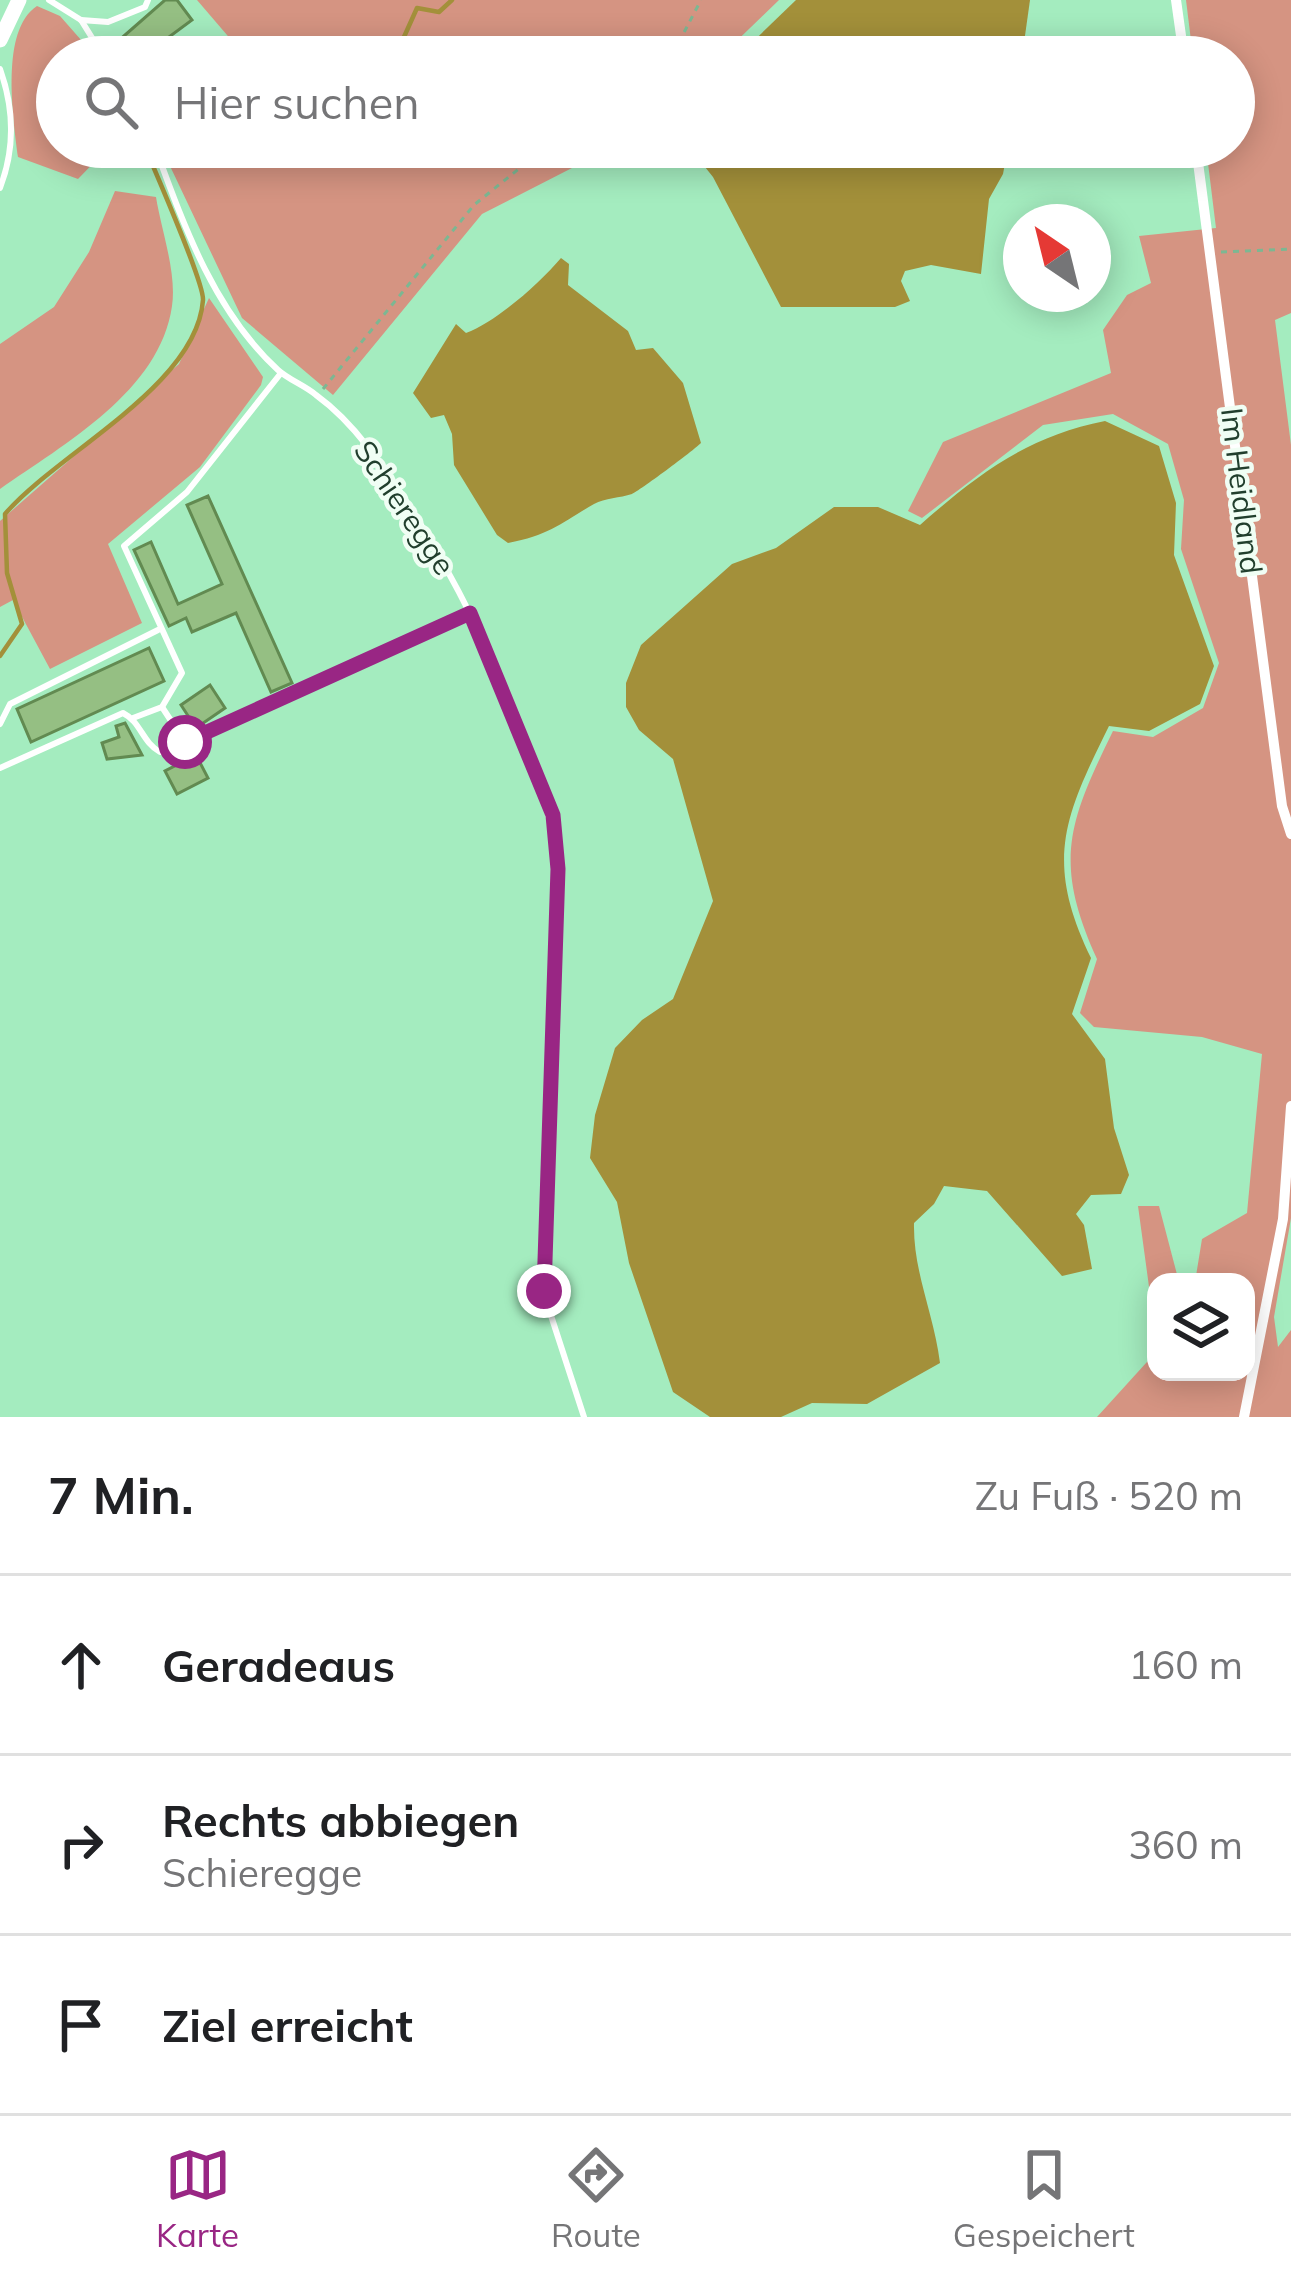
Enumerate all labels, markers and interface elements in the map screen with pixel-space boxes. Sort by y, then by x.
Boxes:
search box [36,36,1255,168]
icon: search [78,69,144,135]
text: Hier suchen [174,74,420,130]
north arrow [1003,204,1111,312]
street label: Im Heidland [1213,406,1271,576]
street label: Schieregge [346,433,464,582]
route start [158,715,212,769]
route end [517,1264,571,1318]
map controls [1147,1273,1255,1381]
button: layers [1147,1273,1255,1381]
text: 7 Min. [48,1463,194,1527]
text: Zu Fuß · 520 m [975,1471,1243,1520]
icon: ahead [48,1632,114,1698]
text: Geradeaus [162,1637,395,1693]
text: 160 m [1128,1640,1243,1689]
text: Rechts abbiegen [162,1792,519,1848]
icon: right [48,1812,114,1878]
text: 360 m [1128,1820,1243,1869]
text: Schieregge [162,1848,362,1897]
icon: arrive [48,1992,114,2058]
text: Ziel erreicht [162,1997,413,2053]
tab: Karte [156,2142,239,2255]
tab: Route [551,2142,641,2255]
tab: Gespeichert [953,2142,1135,2255]

